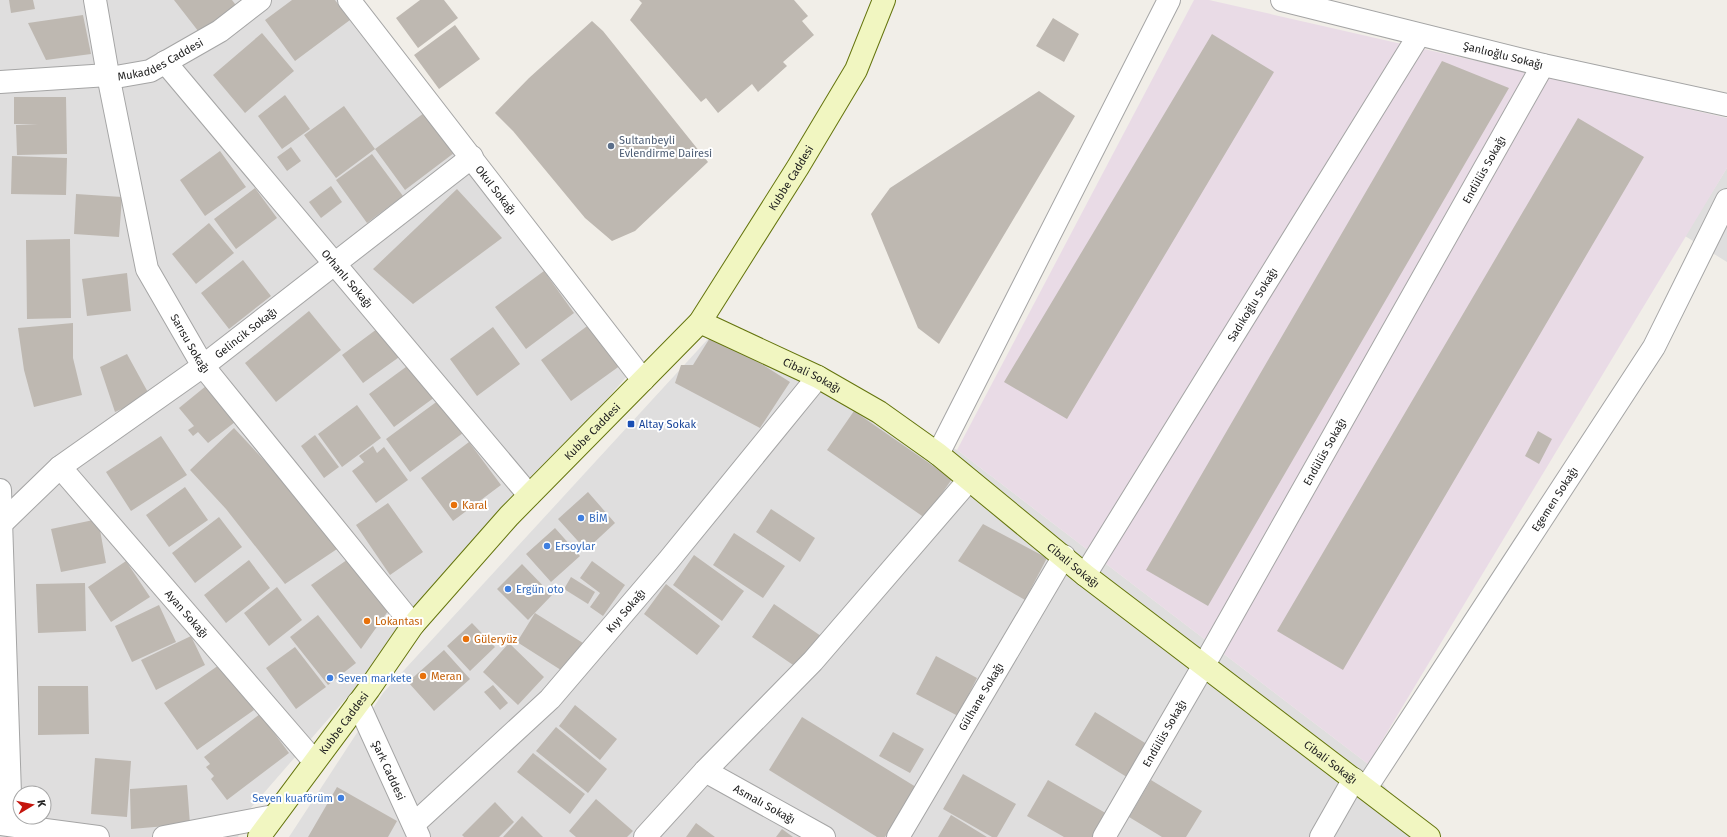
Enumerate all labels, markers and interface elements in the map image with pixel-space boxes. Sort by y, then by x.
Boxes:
street label: Mukaddes Caddesi [116,36,205,83]
street label: Şanlıoğlu Sokağı [1462,39,1545,71]
street label: Endülüs Sokağı [1460,133,1508,206]
place label: Sultanbeyli Evlendirme Dairesi [619,134,712,160]
marker: Sultanbeyli Evlendirme Dairesi [606,141,616,151]
street label: Kubbe Caddesi [766,143,816,213]
street label: Okul Sokağı [473,163,519,217]
street label: Orhanlı Sokağı [319,247,375,311]
street label: Sadıkoğlu Sokağı [1225,265,1280,344]
street label: Gelincik Sokağı [212,304,280,361]
street label: Sarısu Sokağı [168,311,213,376]
street label: Cibali Sokağı [781,355,843,395]
street label: Kubbe Caddesi [562,400,623,462]
street label: Endülüs Sokağı [1300,416,1349,488]
place label: Altay Sokak [639,418,696,431]
marker: Altay Sokak [626,419,636,429]
street label: Egemen Sokağı [1529,464,1580,534]
place label: Karal [462,499,487,512]
marker: Karal [449,500,459,510]
place label: BİM [589,511,608,525]
marker: BİM [576,513,586,523]
place label: Ersoylar [555,540,596,553]
street label: Cibali Sokağı [1045,540,1102,590]
marker: Ersoylar [542,541,552,551]
place label: Ergün oto [516,583,564,596]
marker: Ergün oto [503,584,513,594]
street label: Kıyı Sokağı [603,586,648,635]
street label: Ayan Sokağı [162,587,211,641]
place label: Lokantası [375,615,423,628]
marker: Lokantası [362,616,372,626]
place label: Güleryüz [474,633,518,646]
marker: Güleryüz [461,634,471,644]
street label: Gülhane Sokağı [956,660,1006,733]
place label: Meran [431,670,462,683]
marker: Meran [418,671,428,681]
place label: Seven markete [338,672,412,685]
marker: Seven markete [325,673,335,683]
street label: Kubbe Caddesi [316,689,371,757]
street label: Endülüs Sokağı [1140,697,1189,769]
street label: Şark Caddesi [369,738,408,802]
street label: Cibali Sokağı [1301,738,1360,786]
street label: Asmalı Sokağı [731,782,798,826]
north arrow [12,785,52,825]
place label: Seven kuaförüm [252,792,333,805]
marker: Seven kuaförüm [336,793,346,803]
text: K [34,799,49,809]

